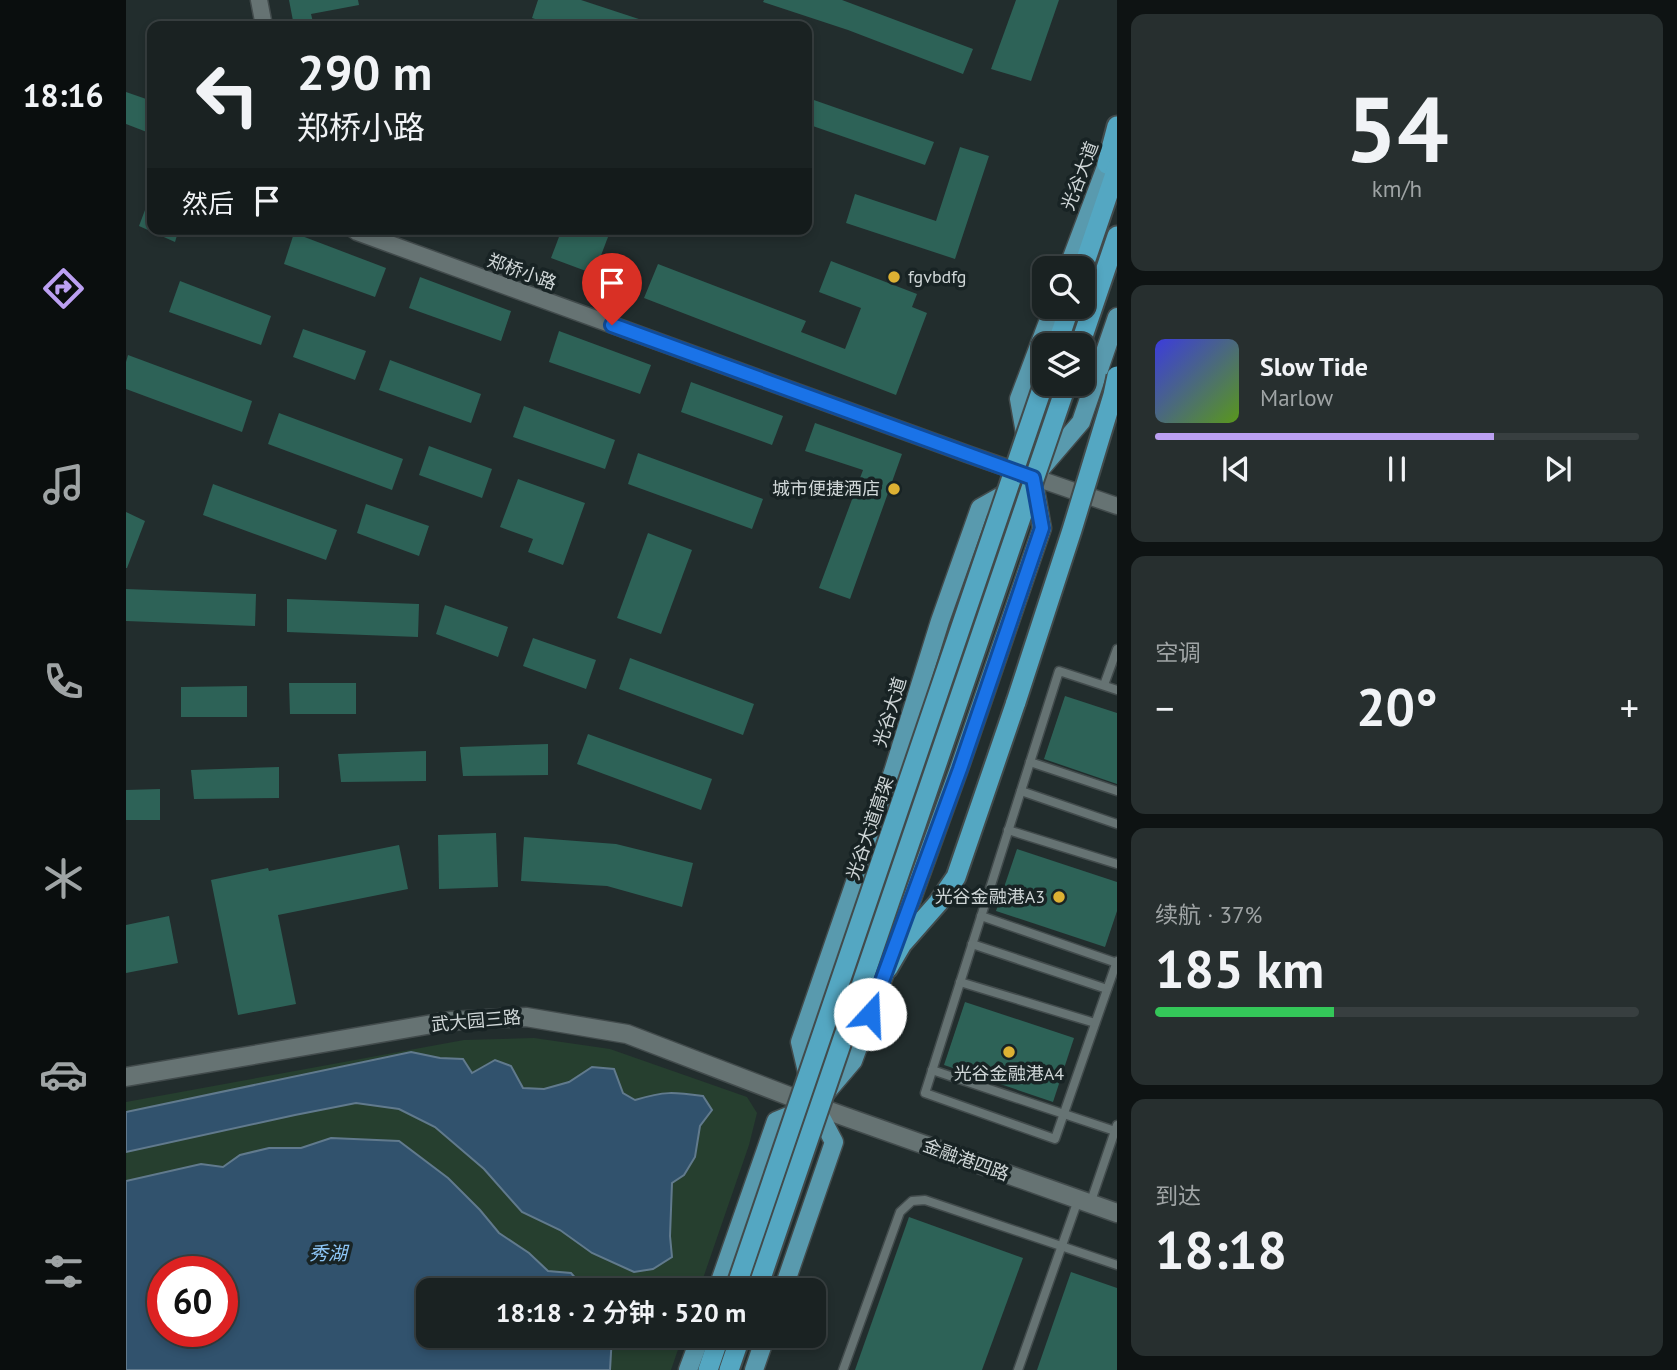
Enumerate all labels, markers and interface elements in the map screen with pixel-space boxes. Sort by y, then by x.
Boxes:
text: 290 m [297,40,432,104]
icon: left [182,49,273,140]
text: 54 [1345,69,1449,187]
text: 18:16 [22,74,104,116]
text: 郑桥小路 [297,106,425,148]
street label: 光谷大道 [1056,138,1103,214]
text: km/h [1372,174,1422,203]
icon: arrive [248,182,286,220]
text: 然后 [182,187,234,220]
street label: 郑桥小路 [484,248,560,295]
pin [582,253,642,325]
map controls [1032,256,1095,396]
button: search [1032,256,1095,319]
icon: directions [39,264,88,313]
icon: arrive [593,264,631,302]
place label: fgvbdfg [908,265,967,288]
marker: fgvbdfg [886,269,902,285]
button: layers [1032,333,1095,396]
text: Slow Tide [1260,350,1368,383]
text: Marlow [1260,383,1333,412]
icon: previous [1217,450,1255,488]
icon: pause [1378,450,1416,488]
icon: next [1539,450,1577,488]
icon: music [39,460,88,509]
place label: 城市便捷酒店 [772,477,880,500]
marker: 城市便捷酒店 [886,481,902,497]
text: 空调 [1155,638,1201,667]
icon: phone [39,657,88,706]
text: 20° [1356,673,1438,740]
street label: 光谷大道 [868,674,911,750]
text: − [1155,683,1174,732]
text: + [1620,683,1639,732]
street label: 光谷大道高架 [841,773,898,883]
icon: climate [39,854,88,903]
place label: 光谷金融港A3 [935,885,1045,908]
marker: 光谷金融港A3 [1051,889,1067,905]
text: 续航 · 37% [1155,900,1262,929]
text: 185 km [1155,935,1324,1002]
position arrow [833,977,907,1051]
street label: 武大园三路 [430,1005,522,1036]
marker: 光谷金融港A4 [1001,1044,1017,1060]
icon: car [39,1050,88,1099]
place label: 光谷金融港A4 [954,1062,1064,1085]
street label: 金融港四路 [920,1133,1012,1186]
text: 到达 [1155,1181,1201,1210]
text: 18:18 [1155,1216,1287,1283]
water label: 秀湖 [309,1241,350,1265]
icon: filters [39,1247,88,1296]
speed limit sign: 60 [147,1256,238,1347]
text: 18:18 · 2 分钟 · 520 m [496,1296,746,1329]

